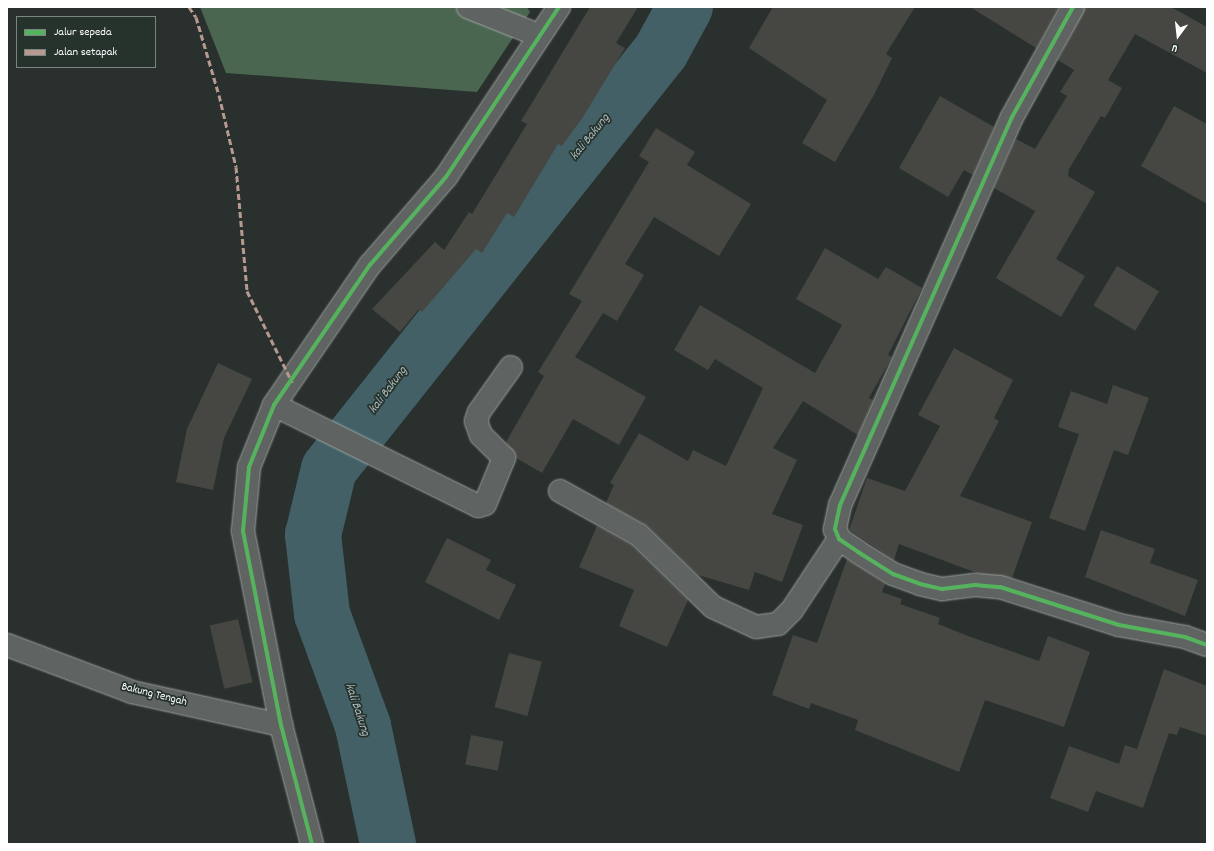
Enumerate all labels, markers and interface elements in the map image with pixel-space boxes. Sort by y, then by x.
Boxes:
legend [16,16,156,68]
north arrow [1158,16,1198,56]
text: Jalur sepeda [54,24,112,41]
text: U [1170,39,1180,56]
text: Jalan setapak [54,44,117,61]
water label: kali Bakung [568,112,614,164]
water label: kali Bakung [366,364,412,418]
street label: Bakung Tengah [120,680,188,710]
water label: kali Bakung [340,682,372,738]

